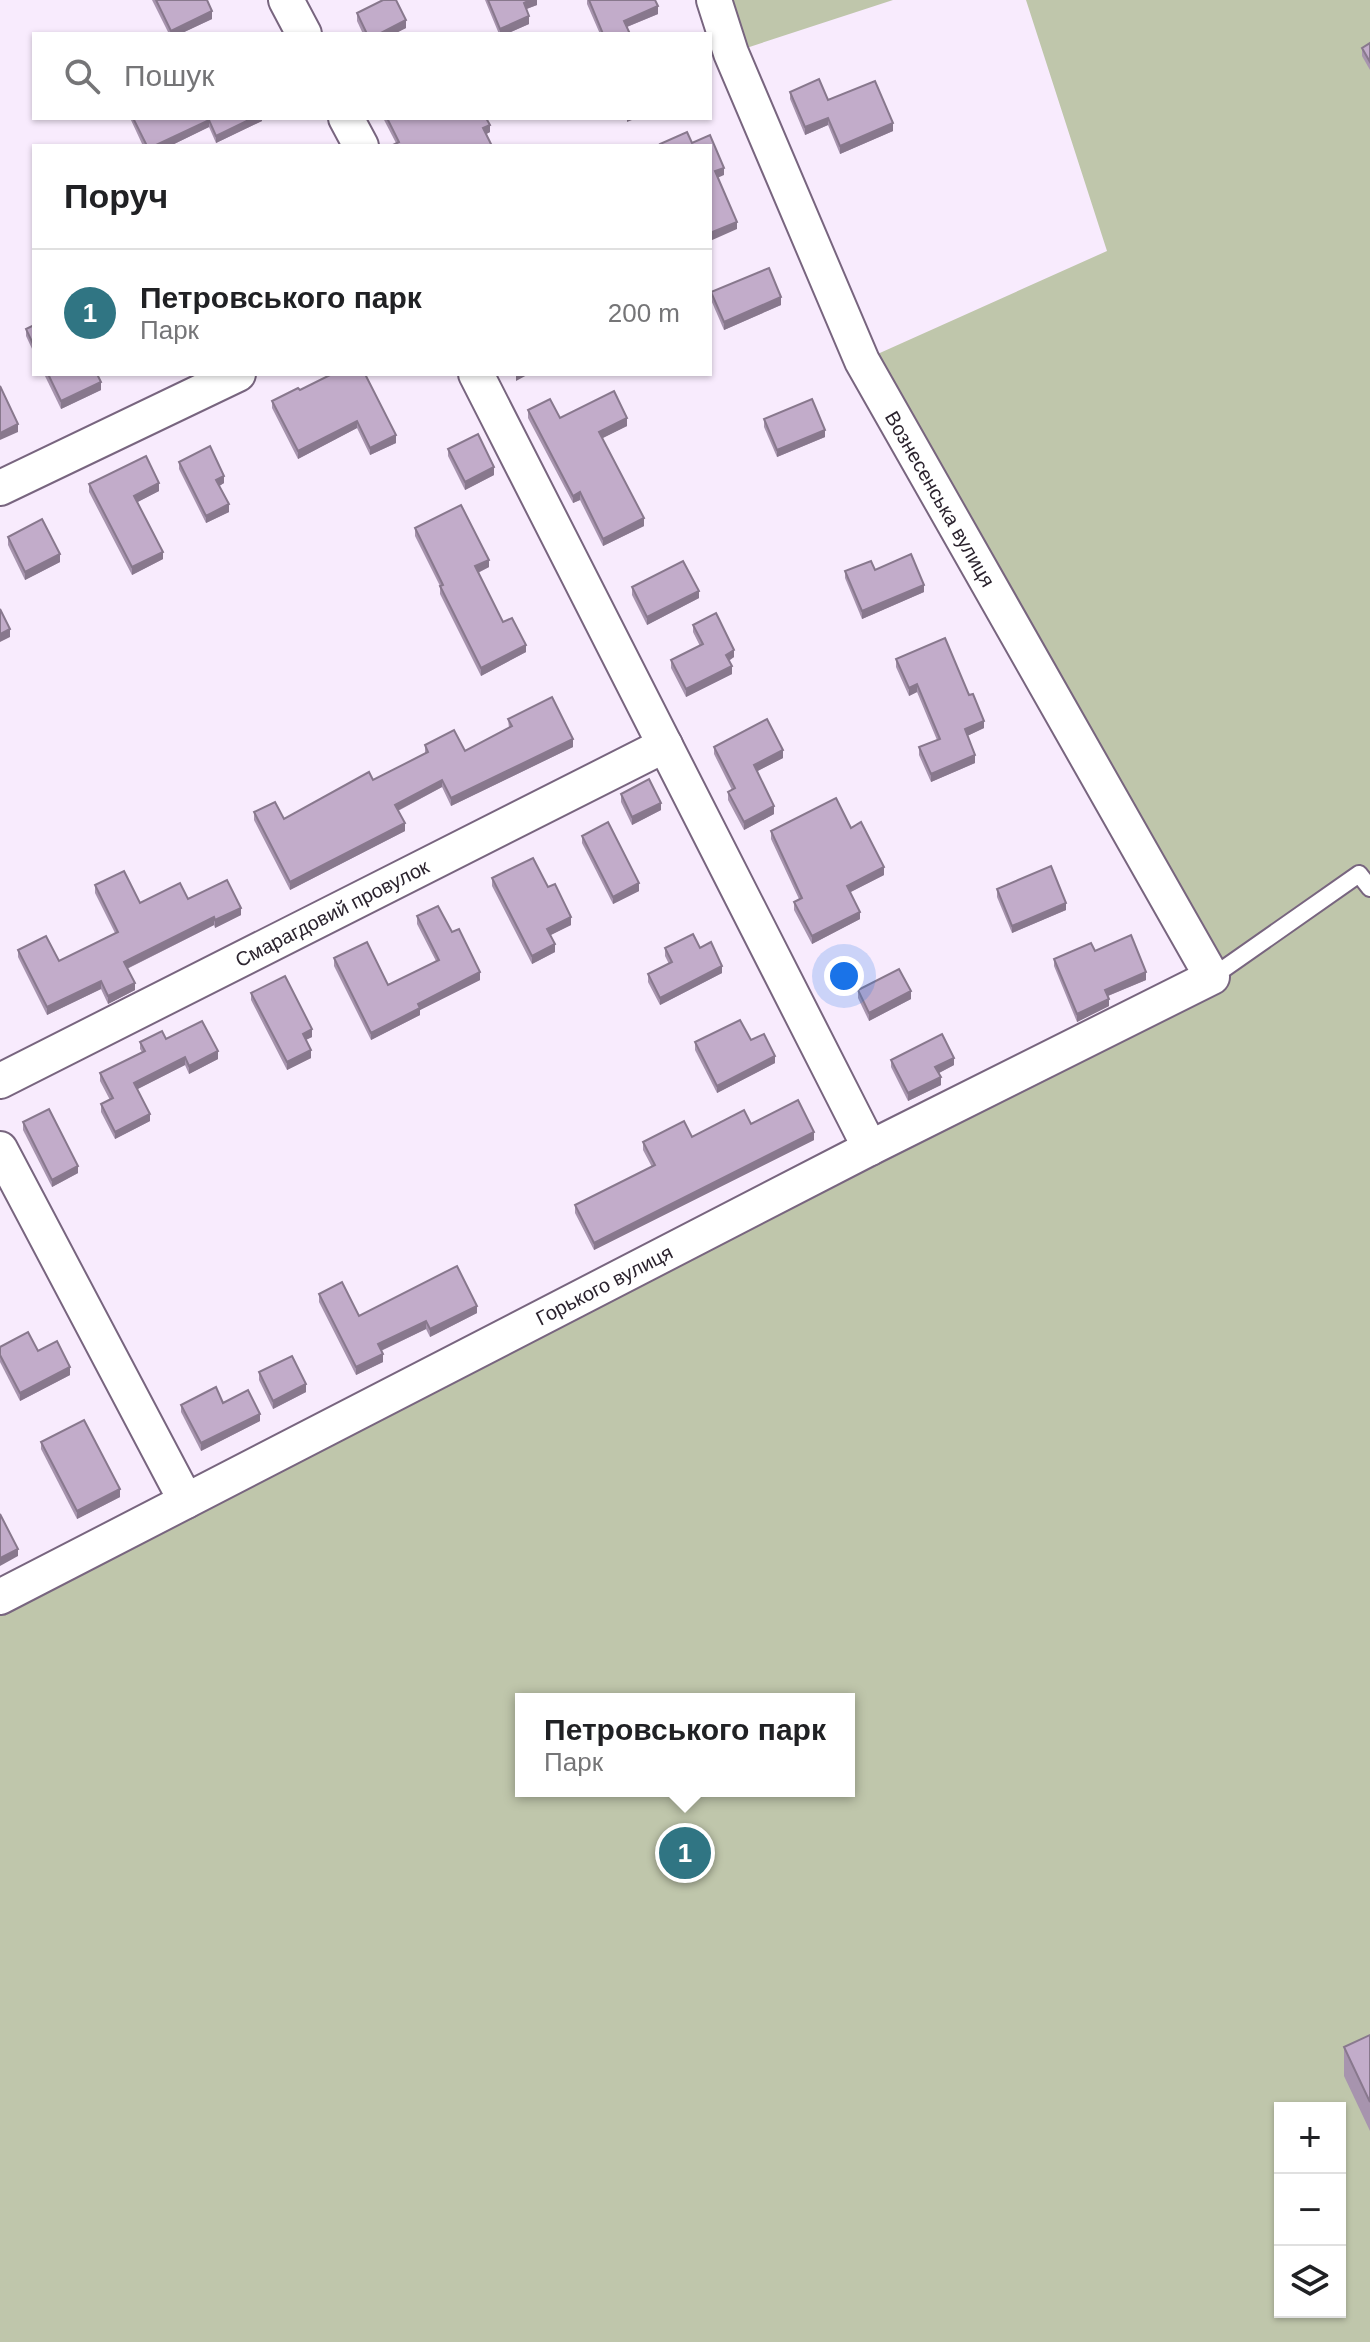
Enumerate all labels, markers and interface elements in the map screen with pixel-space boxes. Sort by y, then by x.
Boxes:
search box [32,32,712,120]
icon: search [60,54,104,98]
text: Пошук [124,59,214,92]
text: Поруч [64,177,168,215]
text: Петровського парк [140,281,422,314]
text: 1 [83,298,97,328]
text: 200 m [608,298,680,328]
text: Парк [140,315,199,345]
street label: Вознесенська вулиця [881,407,999,591]
street label: Смарагдовий провулок [232,855,433,971]
your location [824,956,864,996]
street label: Горького вулиця [532,1241,676,1329]
popup [515,1693,855,1797]
text: Петровського парк [544,1713,826,1746]
text: Парк [544,1747,603,1777]
pin: 1 [659,1823,711,1883]
map controls [1274,2102,1346,2318]
button: + [1274,2102,1346,2174]
button: − [1274,2174,1346,2246]
button: layers [1274,2246,1346,2318]

